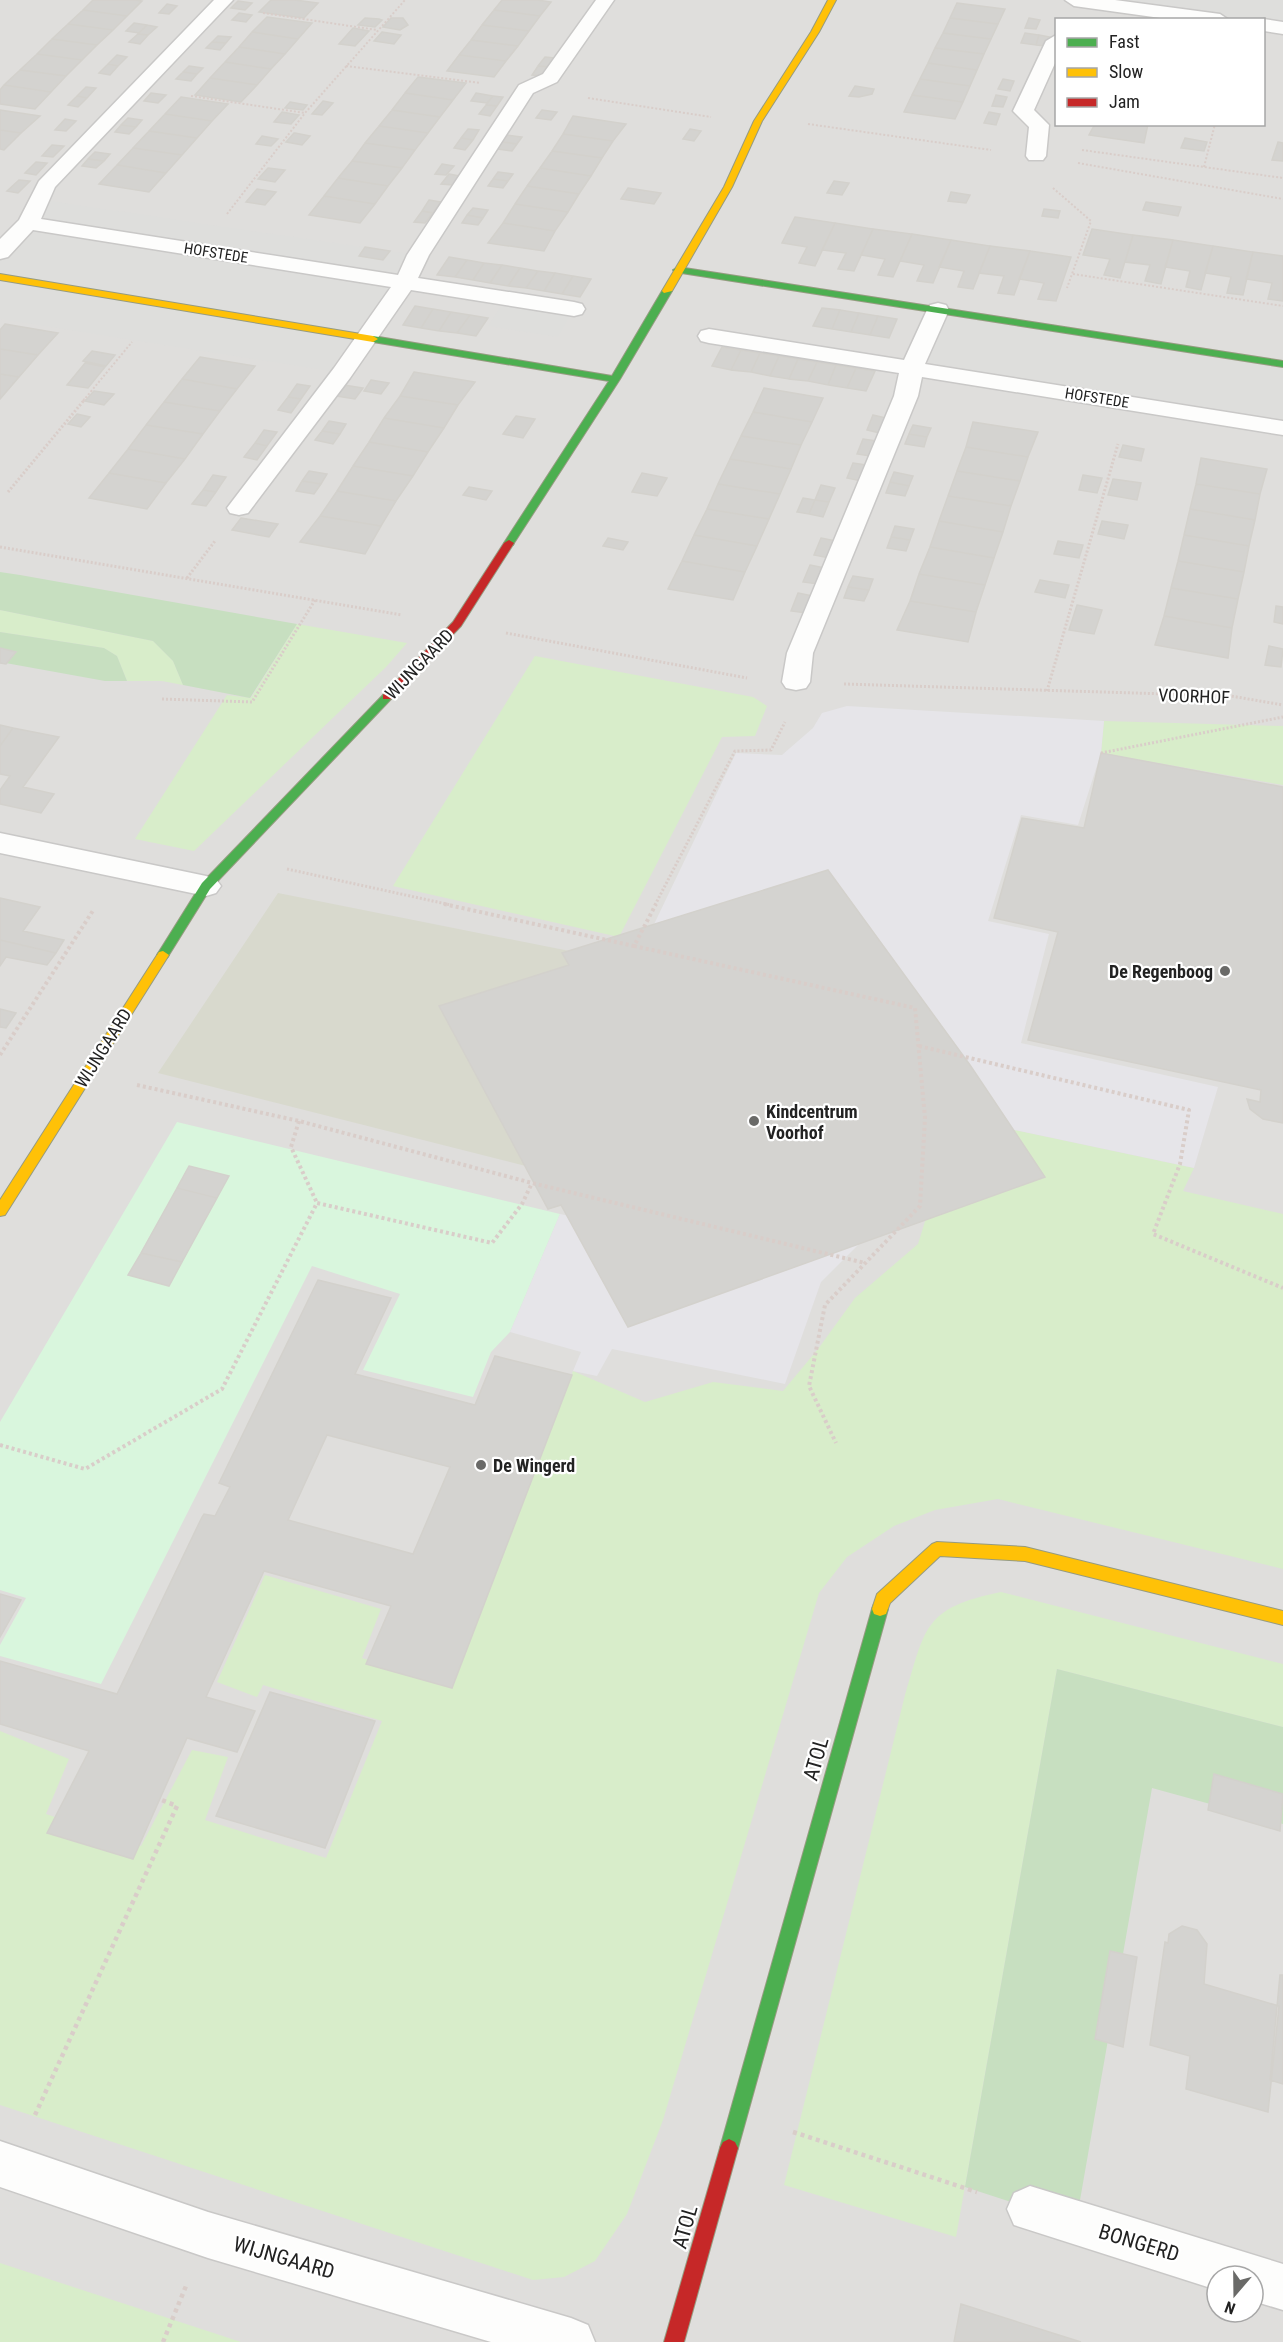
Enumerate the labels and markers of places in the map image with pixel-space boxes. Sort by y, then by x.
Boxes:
place label: De Regenboog [1109,961,1213,982]
marker: De Regenboog [1218,964,1232,978]
place label: Kindcentrum Voorhof [766,1101,858,1143]
marker: Kindcentrum Voorhof [747,1114,761,1128]
place label: De Wingerd [493,1455,575,1476]
marker: De Wingerd [474,1458,488,1472]

